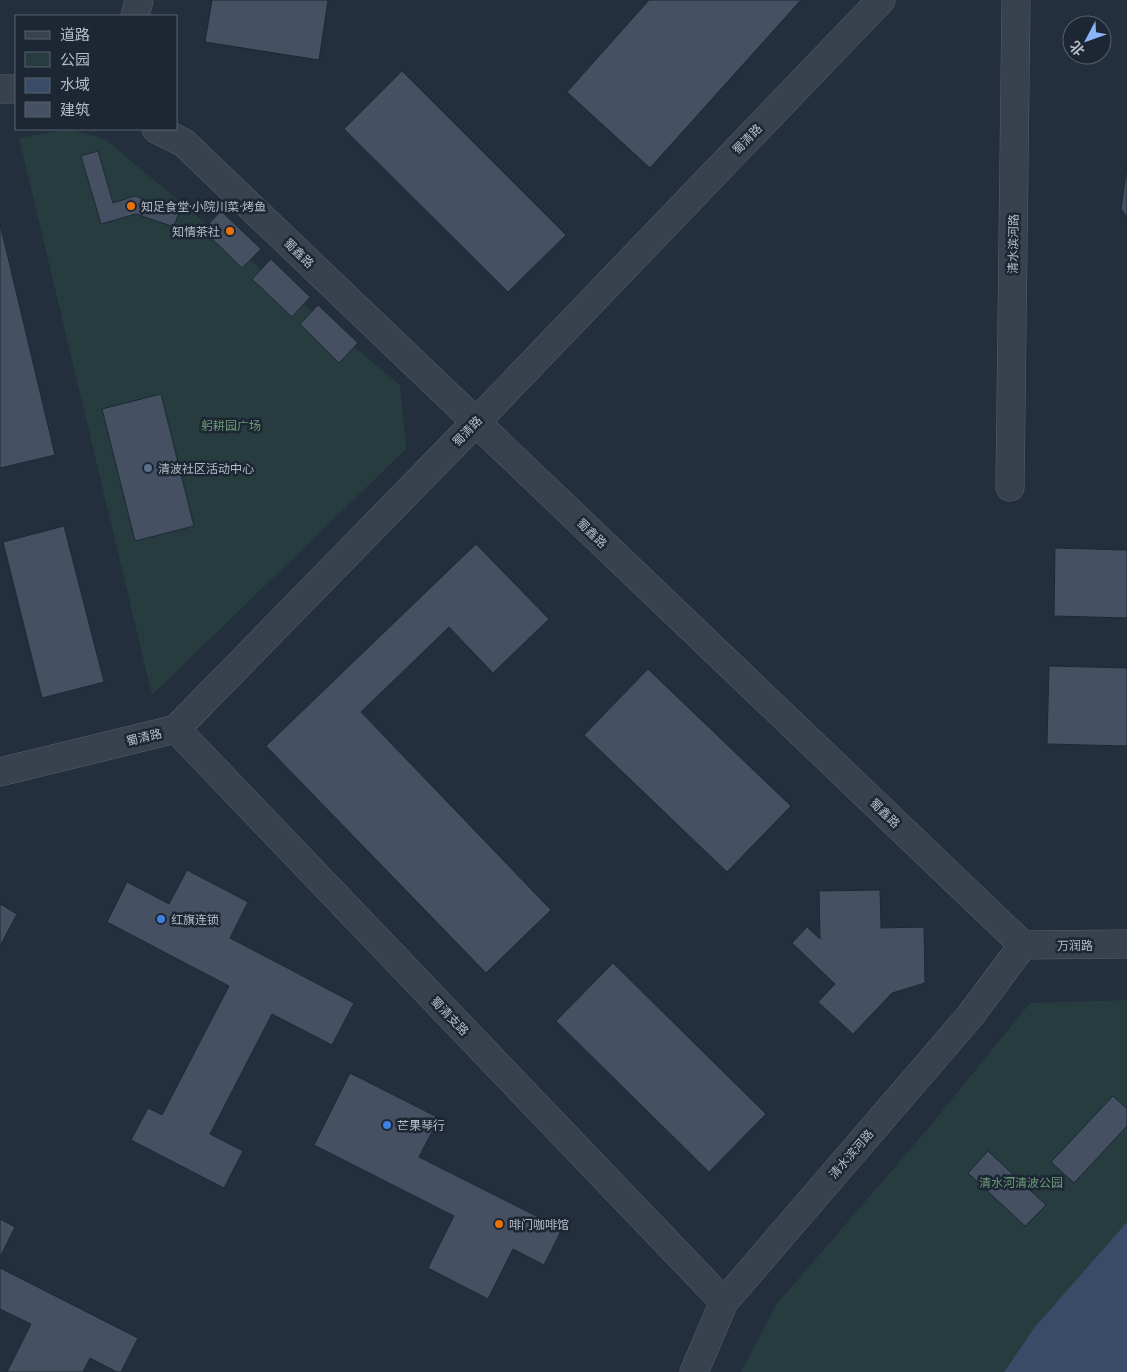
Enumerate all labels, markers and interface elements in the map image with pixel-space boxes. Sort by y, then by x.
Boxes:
legend [15,15,178,130]
north arrow [1062,15,1112,65]
text: 道路 [60,24,90,45]
text: 北 [1065,37,1089,60]
text: 公园 [60,49,90,70]
text: 水域 [60,74,90,95]
text: 建筑 [60,99,90,120]
street label: 蜀清路 [728,120,766,158]
place label: 知足食堂·小院川菜·烤鱼 [141,198,266,215]
marker: 知足食堂·小院川菜·烤鱼 [125,200,137,212]
street label: 清水滨河路 [1004,214,1022,274]
place label: 知情茶社 [172,223,220,240]
marker: 知情茶社 [224,225,236,237]
street label: 蜀鑫路 [280,234,318,272]
street label: 蜀清路 [448,412,486,450]
park label: 躬耕园广场 [201,417,261,434]
place label: 清波社区活动中心 [158,460,254,477]
marker: 清波社区活动中心 [142,462,154,474]
street label: 蜀鑫路 [573,514,611,552]
street label: 蜀清路 [124,724,164,750]
street label: 蜀鑫路 [866,794,904,832]
place label: 红旗连锁 [171,911,219,928]
marker: 红旗连锁 [155,913,167,925]
street label: 万润路 [1057,937,1093,954]
street label: 蜀清支路 [427,993,473,1039]
place label: 芒果琴行 [397,1117,445,1134]
marker: 芒果琴行 [381,1119,393,1131]
street label: 清水滨河路 [825,1126,877,1182]
park label: 清水河清波公园 [979,1174,1063,1191]
place label: 啡门咖啡馆 [509,1216,569,1233]
marker: 啡门咖啡馆 [493,1218,505,1230]

